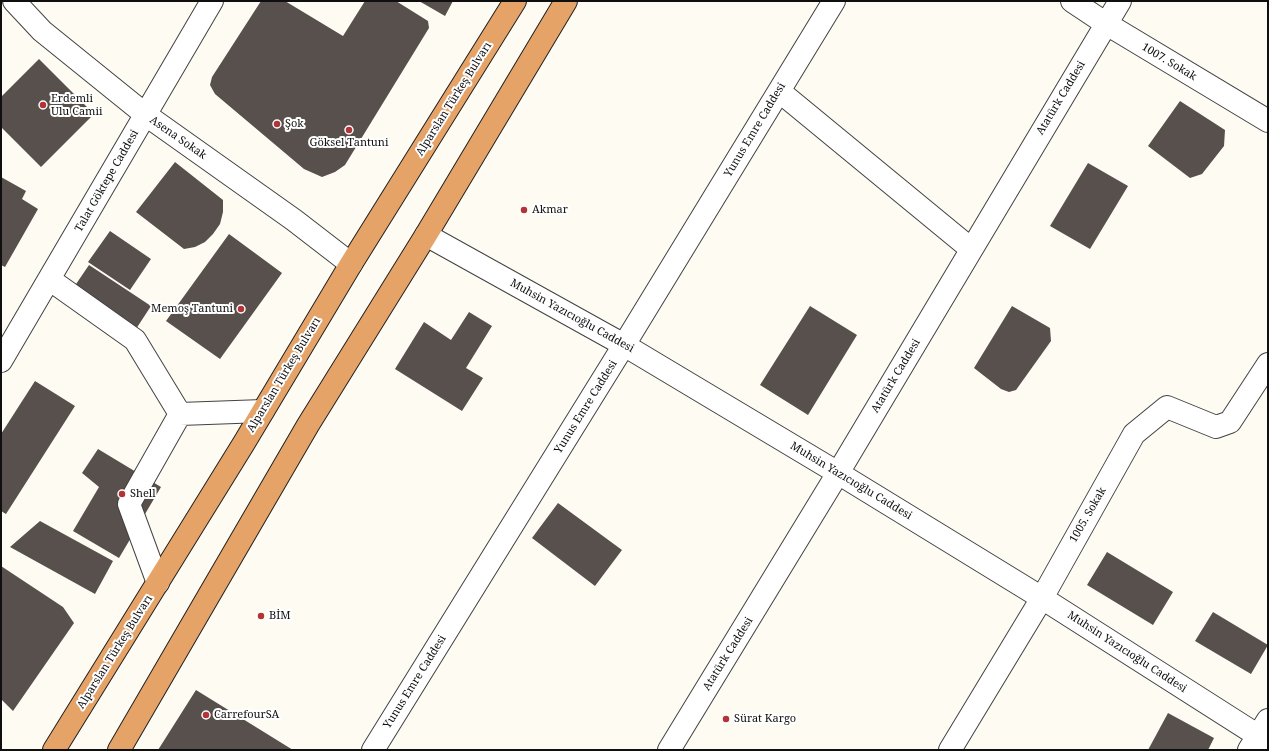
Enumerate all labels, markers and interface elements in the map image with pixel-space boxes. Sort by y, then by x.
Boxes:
street label: Alparslan Türkeş Bulvarı [414,40,494,158]
street label: 1007. Sokak [1139,40,1199,84]
street label: Atatürk Caddesi [1034,59,1088,137]
street label: Yunus Emre Caddesi [722,80,788,180]
place label: Erdemli Ulu Camii [51,92,103,118]
marker: Erdemli Ulu Camii [38,100,48,110]
street label: Asena Sokak [147,114,209,162]
place label: Şok [285,117,304,131]
marker: Şok [272,119,282,129]
marker: Göksel Tantuni [344,125,354,135]
street label: Talat Göktepe Caddesi [72,128,142,234]
place label: Göksel Tantuni [310,136,388,150]
place label: Akmar [532,203,568,217]
marker: Akmar [519,205,529,215]
street label: Muhsin Yazıcıoğlu Caddesi [508,276,636,356]
place label: Memoş Tantuni [151,302,233,316]
marker: Memoş Tantuni [236,304,246,314]
street label: Alparslan Türkeş Bulvarı [244,315,324,435]
street label: Atatürk Caddesi [869,337,923,415]
street label: Yunus Emre Caddesi [552,358,620,456]
street label: Muhsin Yazıcıoğlu Caddesi [788,439,914,523]
street label: 1005. Sokak [1067,485,1109,545]
place label: Shell [130,487,156,501]
marker: Shell [117,489,127,499]
street label: Alparslan Türkeş Bulvarı [75,593,155,711]
street label: Muhsin Yazıcıoğlu Caddesi [1065,608,1189,696]
place label: BİM [269,609,291,623]
marker: BİM [256,611,266,621]
street label: Atatürk Caddesi [700,615,756,693]
street label: Yunus Emre Caddesi [381,633,449,731]
place label: CarrefourSA [214,708,279,722]
marker: CarrefourSA [201,710,211,720]
place label: Sürat Kargo [734,712,796,726]
marker: Sürat Kargo [721,714,731,724]

